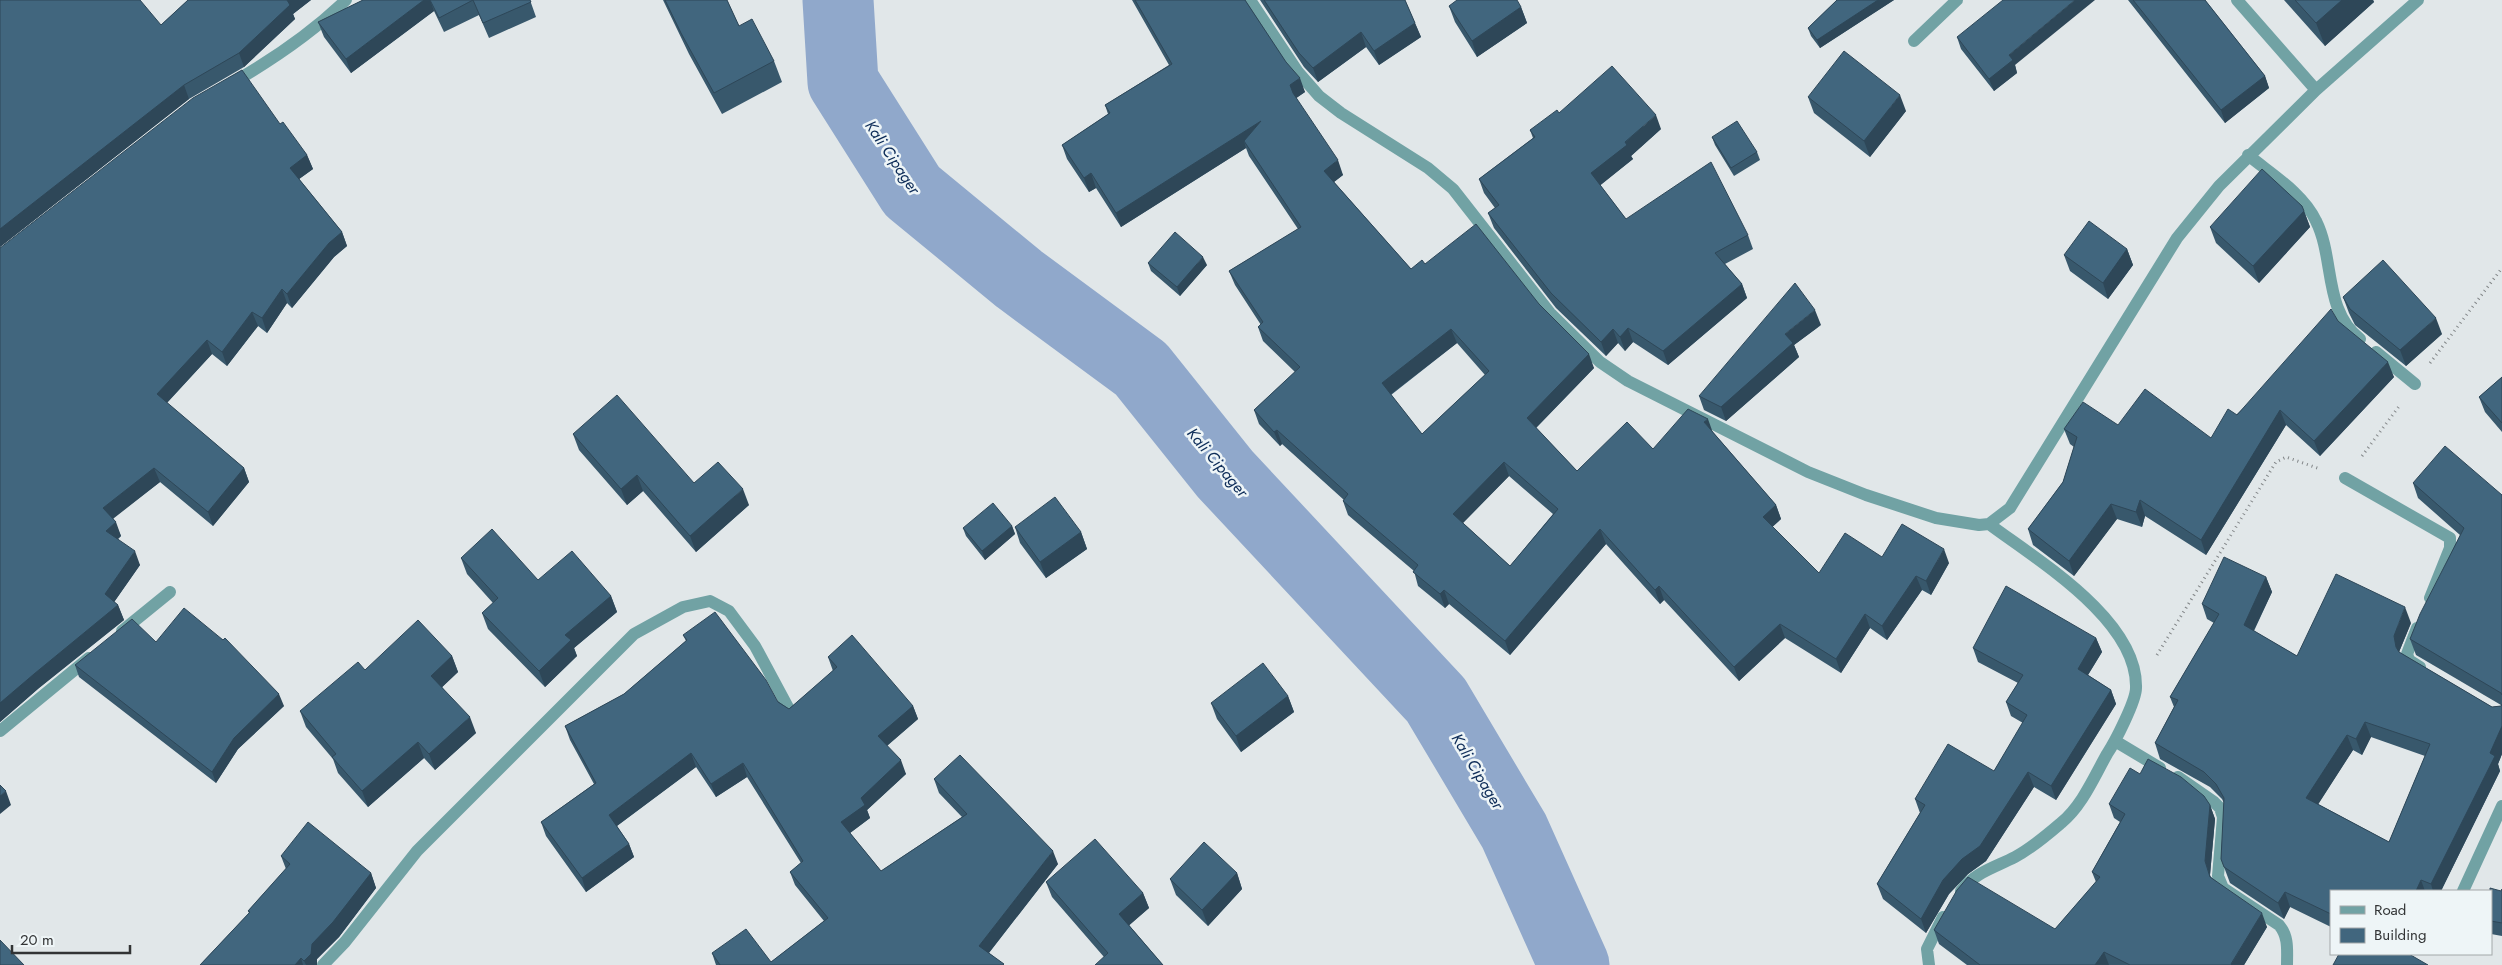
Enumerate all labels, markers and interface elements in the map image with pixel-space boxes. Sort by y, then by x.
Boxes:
water label: Kali Cipager [859,116,927,200]
water label: Kali Cipager [1182,423,1255,503]
water label: Kali Cipager [1446,729,1510,815]
legend [2330,890,2492,955]
text: Road [2374,899,2406,921]
scale bar [12,922,130,954]
text: Building [2374,924,2426,946]
text: 20 m [20,929,54,951]

